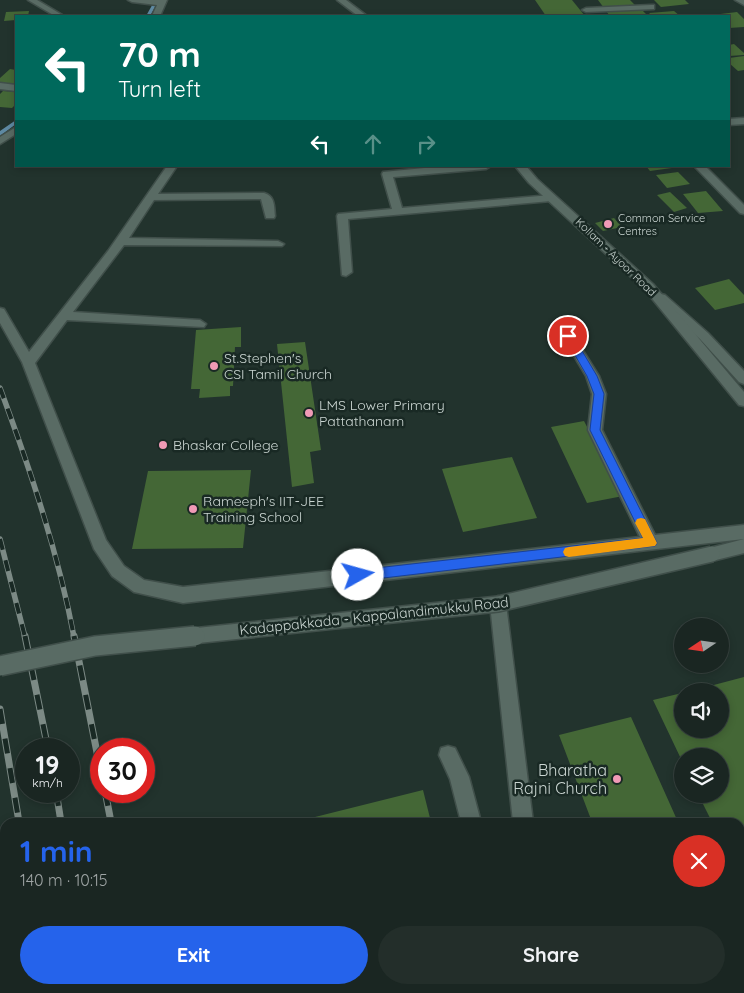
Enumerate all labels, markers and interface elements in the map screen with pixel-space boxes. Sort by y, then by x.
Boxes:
text: 70 m [118,32,201,76]
icon: left [35,35,100,100]
text: Turn left [118,75,201,103]
icon: left [306,130,334,158]
icon: ahead [359,130,387,158]
icon: right [412,130,440,158]
place label: Common Service Centres [618,211,705,238]
street label: Kollam - Ayoor Road [573,215,659,299]
marker: Common Service Centres [602,218,614,230]
pin [547,315,589,357]
icon: arrive [554,322,582,350]
place label: St.Stephen's CSI Tamil Church [224,349,332,383]
marker: St.Stephen's CSI Tamil Church [208,360,220,372]
place label: LMS Lower Primary Pattathanam [319,396,445,430]
marker: LMS Lower Primary Pattathanam [303,407,315,419]
place label: Bhaskar College [173,436,278,454]
marker: Bhaskar College [157,439,169,451]
place label: Rameeph's IIT-JEE Training School [203,492,324,526]
marker: Rameeph's IIT-JEE Training School [187,503,199,515]
position arrow [331,548,383,600]
street label: Kadappakkada - Kappalandimukku Road [239,593,509,639]
north arrow [674,618,729,672]
map controls [674,618,729,803]
button: sound [674,683,729,738]
speed limit sign: 30 [90,738,155,803]
button: layers [674,748,729,803]
text: 19 [36,749,59,780]
place label: Bharatha Rajni Church [513,760,607,798]
marker: Bharatha Rajni Church [611,773,623,785]
text: km/h [32,775,63,790]
text: 1 min [20,832,93,870]
button: close [673,835,725,887]
text: 140 m · 10:15 [20,870,108,890]
button: Exit [20,926,368,984]
button: Share [378,926,725,984]

